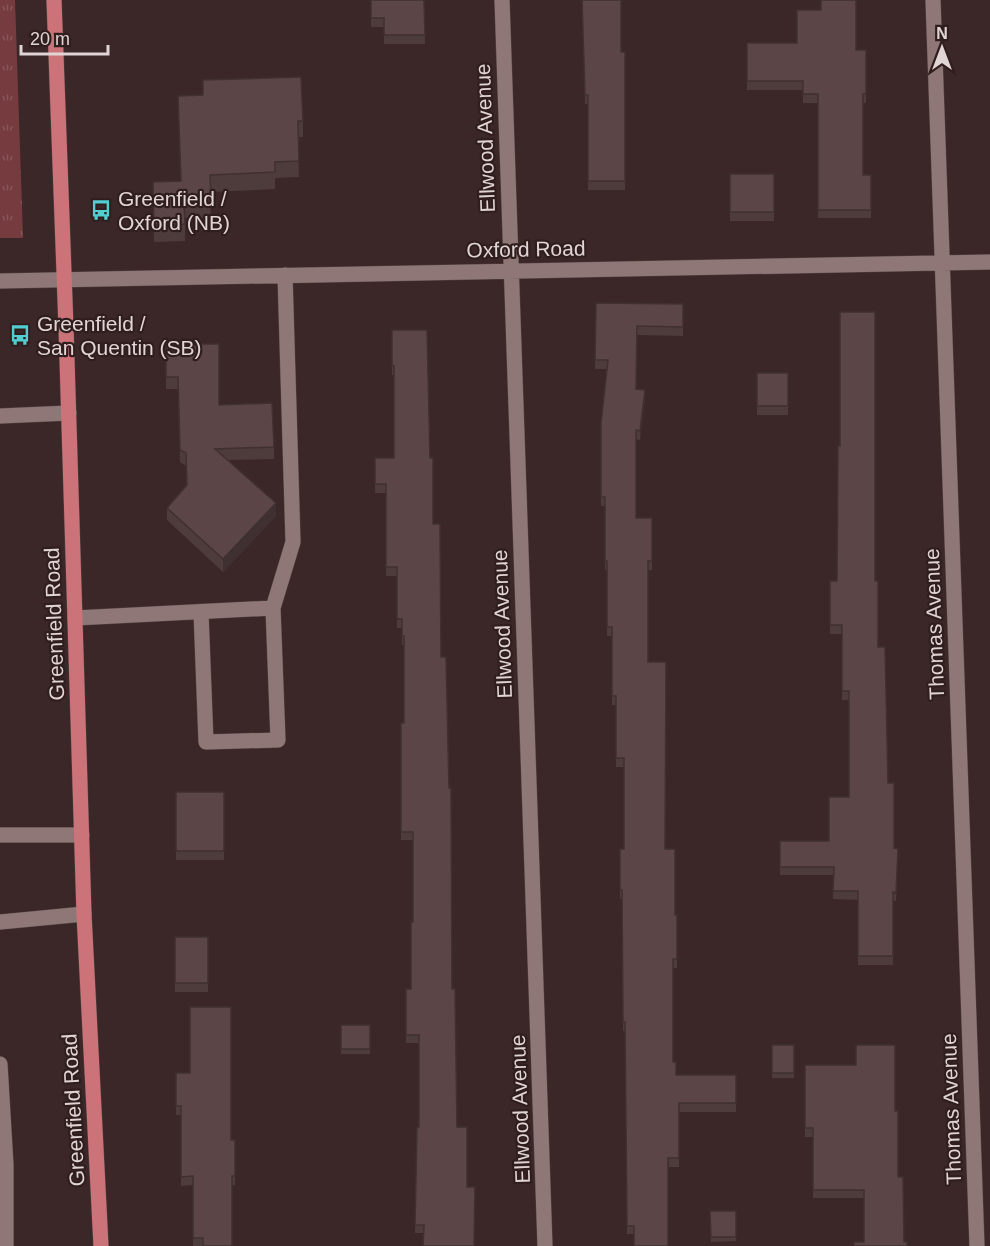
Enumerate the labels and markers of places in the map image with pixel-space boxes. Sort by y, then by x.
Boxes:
place label: Greenfield / Oxford (NB) [118,187,230,234]
bus stop icon: Greenfield / Oxford (NB) [89,198,113,222]
place label: Greenfield / San Quentin (SB) [37,312,202,359]
bus stop icon: Greenfield / San Quentin (SB) [8,323,32,347]

